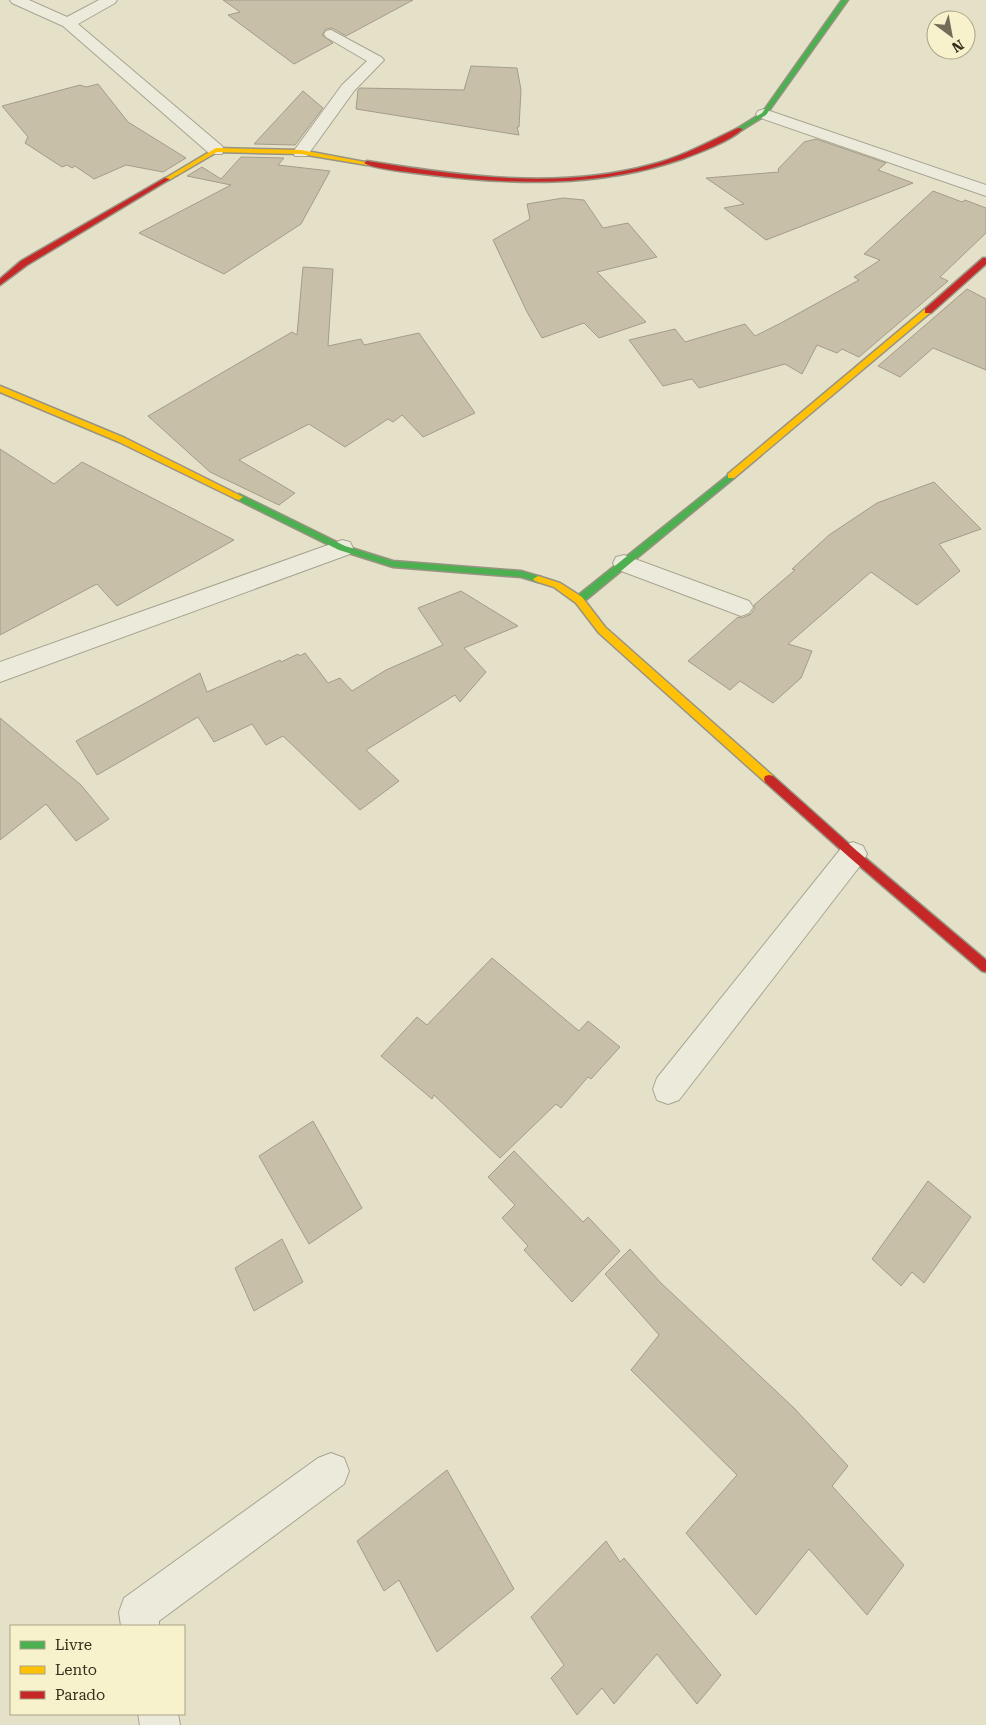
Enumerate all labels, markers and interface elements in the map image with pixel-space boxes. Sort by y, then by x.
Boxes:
north arrow [926,10,976,60]
text: N [949,36,967,56]
legend [10,1625,185,1715]
text: Livre [55,1636,92,1654]
text: Lento [55,1661,97,1679]
text: Parado [55,1686,105,1704]

